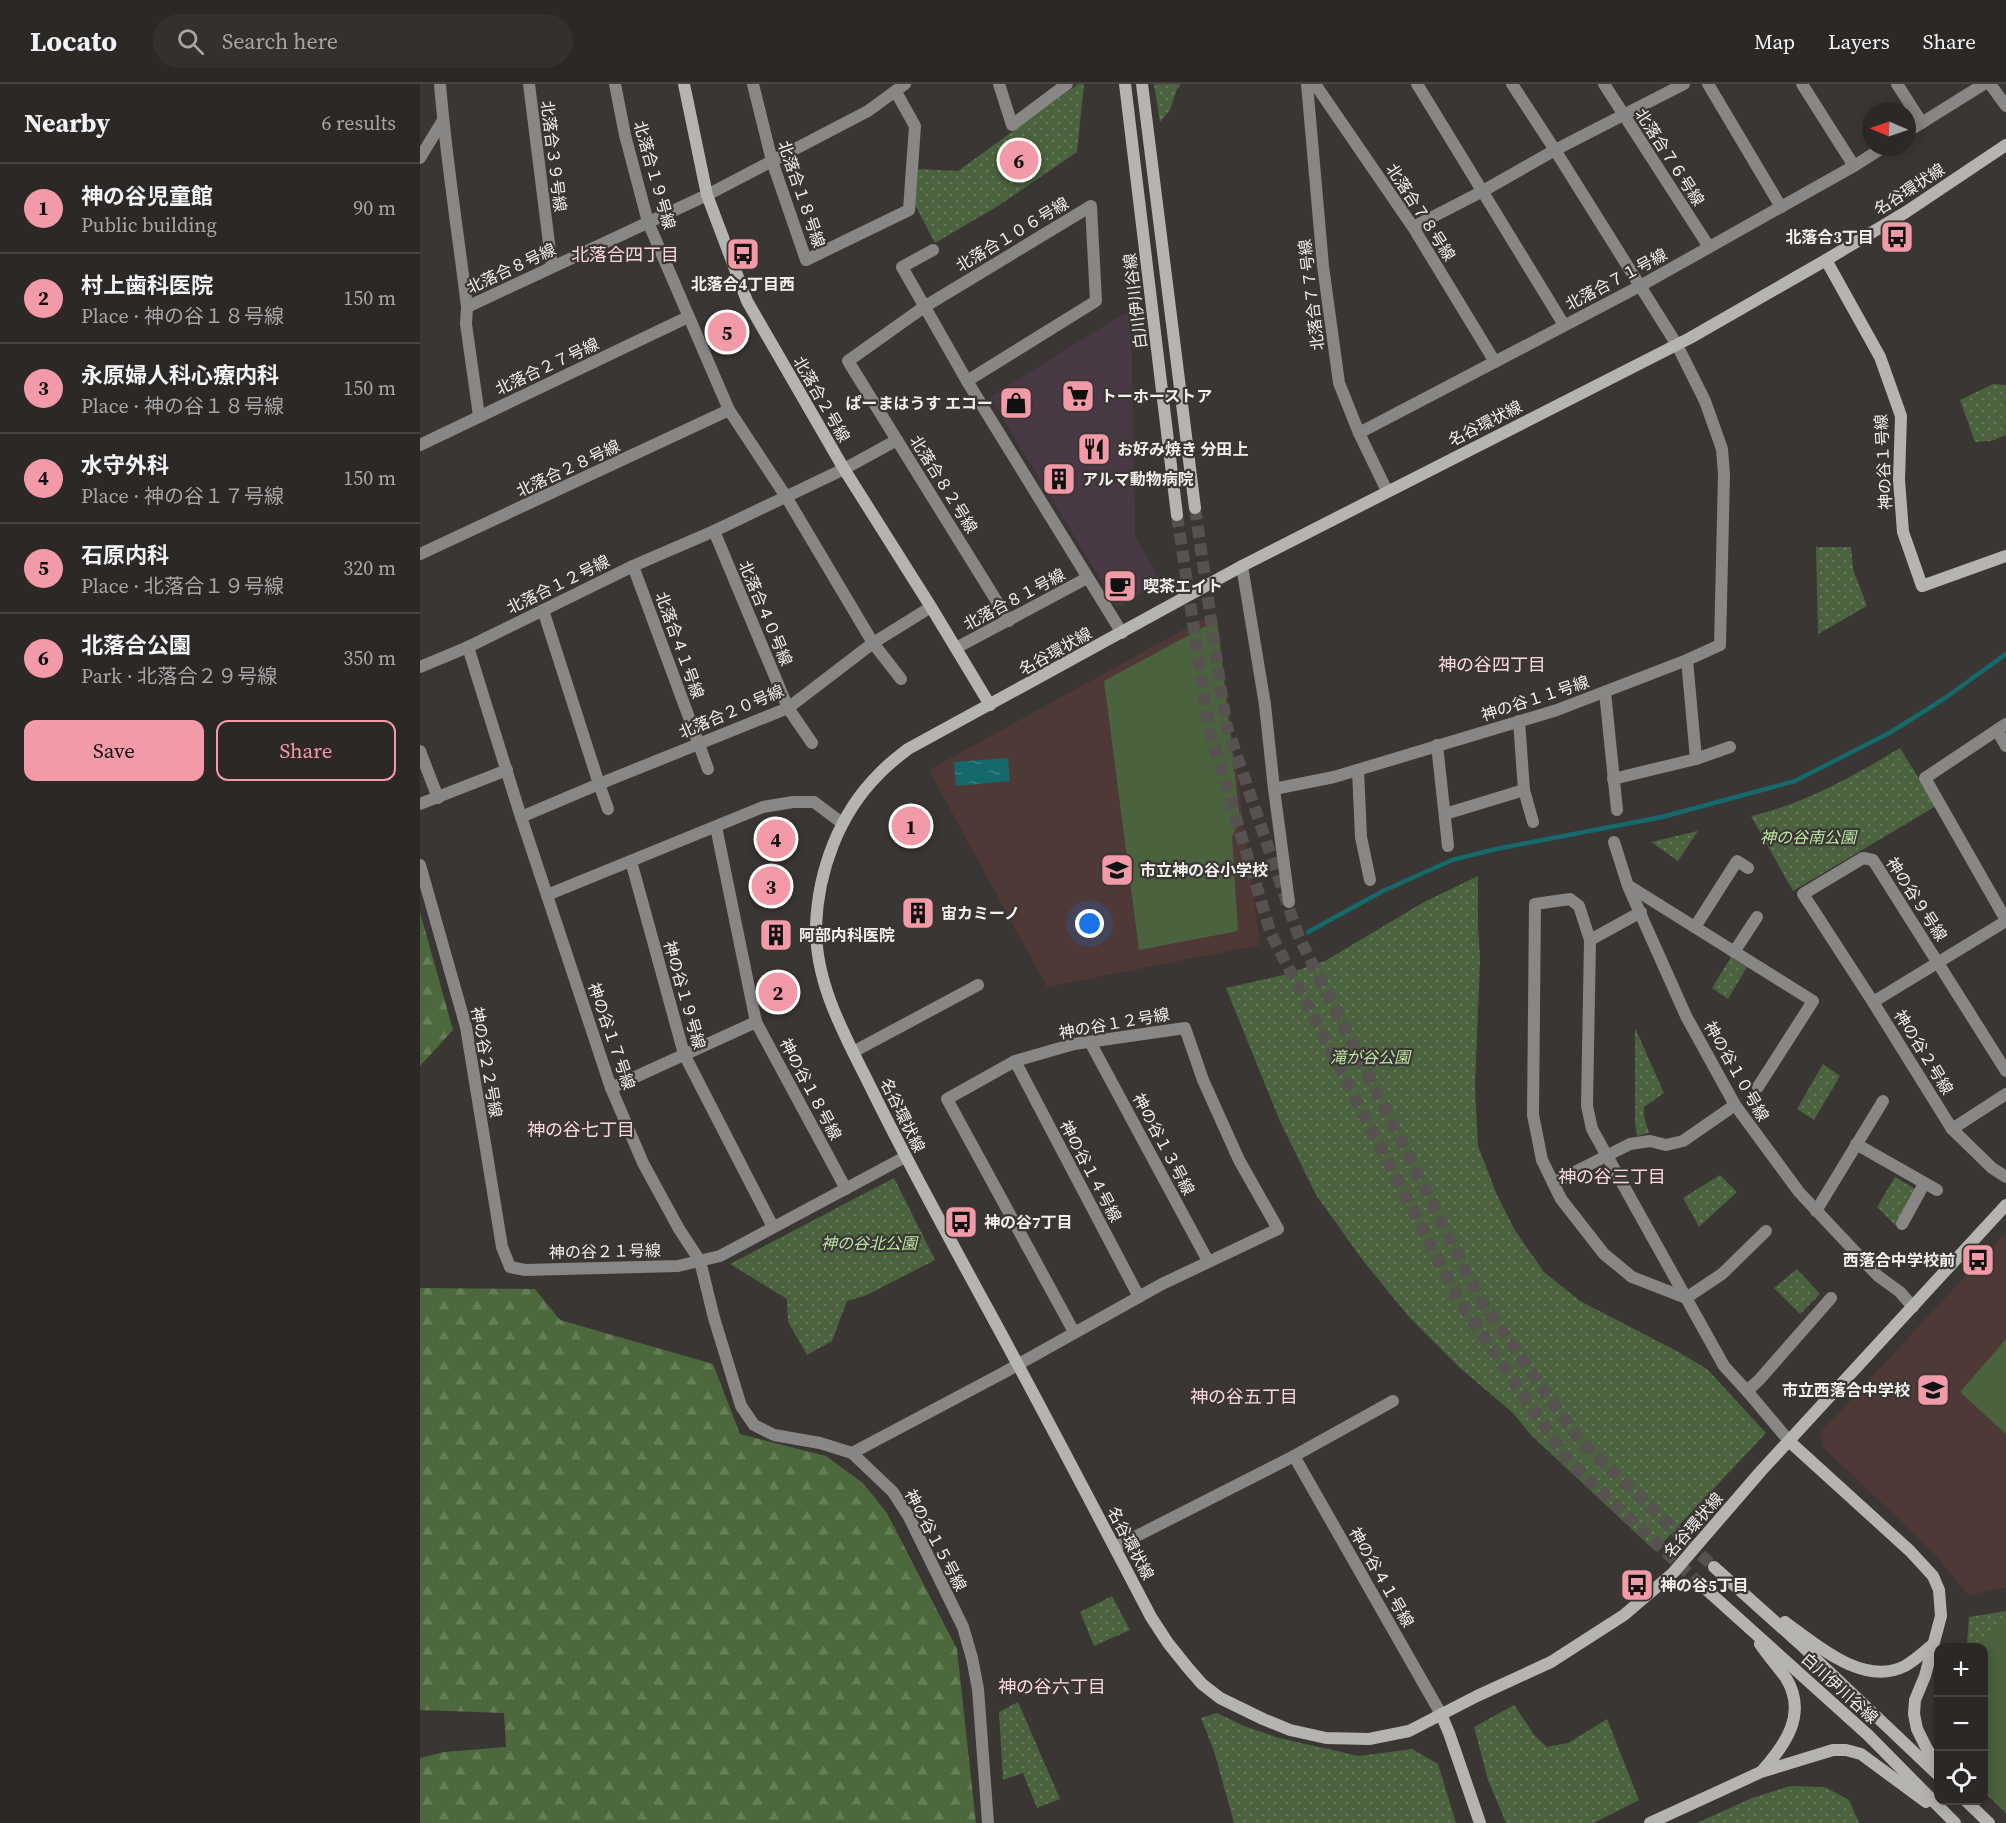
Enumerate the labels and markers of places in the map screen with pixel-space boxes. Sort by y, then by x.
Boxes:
pin: 6 [1000,138,1038,182]
bus stop icon: 北落合3丁目 [1879,219,1915,255]
place label: 北落合3丁目 [1785,226,1874,248]
bus stop icon: 北落合4丁目西 [725,236,761,272]
place label: 北落合4丁目西 [691,273,795,295]
pin: 5 [708,310,746,354]
supermarket icon: トーホーストア [1060,378,1096,414]
shop icon: ぱーまはうす エコー [998,385,1034,421]
place label: トーホーストア [1101,385,1212,407]
place label: ぱーまはうす エコー [846,392,993,414]
restaurant icon: お好み焼き 分田上 [1076,431,1112,467]
place label: お好み焼き 分田上 [1117,438,1248,460]
building icon: アルマ動物病院 [1041,461,1077,497]
place label: アルマ動物病院 [1082,468,1194,490]
cafe icon: 喫茶エイト [1102,568,1138,604]
place label: 喫茶エイト [1143,575,1223,597]
pin: 1 [892,804,930,848]
pin: 4 [756,816,796,861]
school or university icon: 市立神の谷小学校 [1099,852,1135,888]
place label: 市立神の谷小学校 [1140,859,1268,881]
pin: 3 [752,864,790,908]
building icon: 宙カミーノ [900,895,936,931]
place label: 宙カミーノ [941,902,1020,924]
building icon: 阿部内科医院 [758,917,794,953]
place label: 阿部内科医院 [799,924,895,946]
pin: 2 [758,970,798,1014]
bus stop icon: 神の谷7丁目 [943,1204,979,1240]
place label: 神の谷7丁目 [984,1211,1073,1233]
bus stop icon: 西落合中学校前 [1960,1242,1996,1278]
place label: 西落合中学校前 [1843,1249,1955,1271]
school or university icon: 市立西落合中学校 [1915,1372,1951,1408]
place label: 市立西落合中学校 [1782,1379,1910,1401]
bus stop icon: 神の谷5丁目 [1619,1567,1655,1603]
place label: 神の谷5丁目 [1660,1574,1749,1596]

